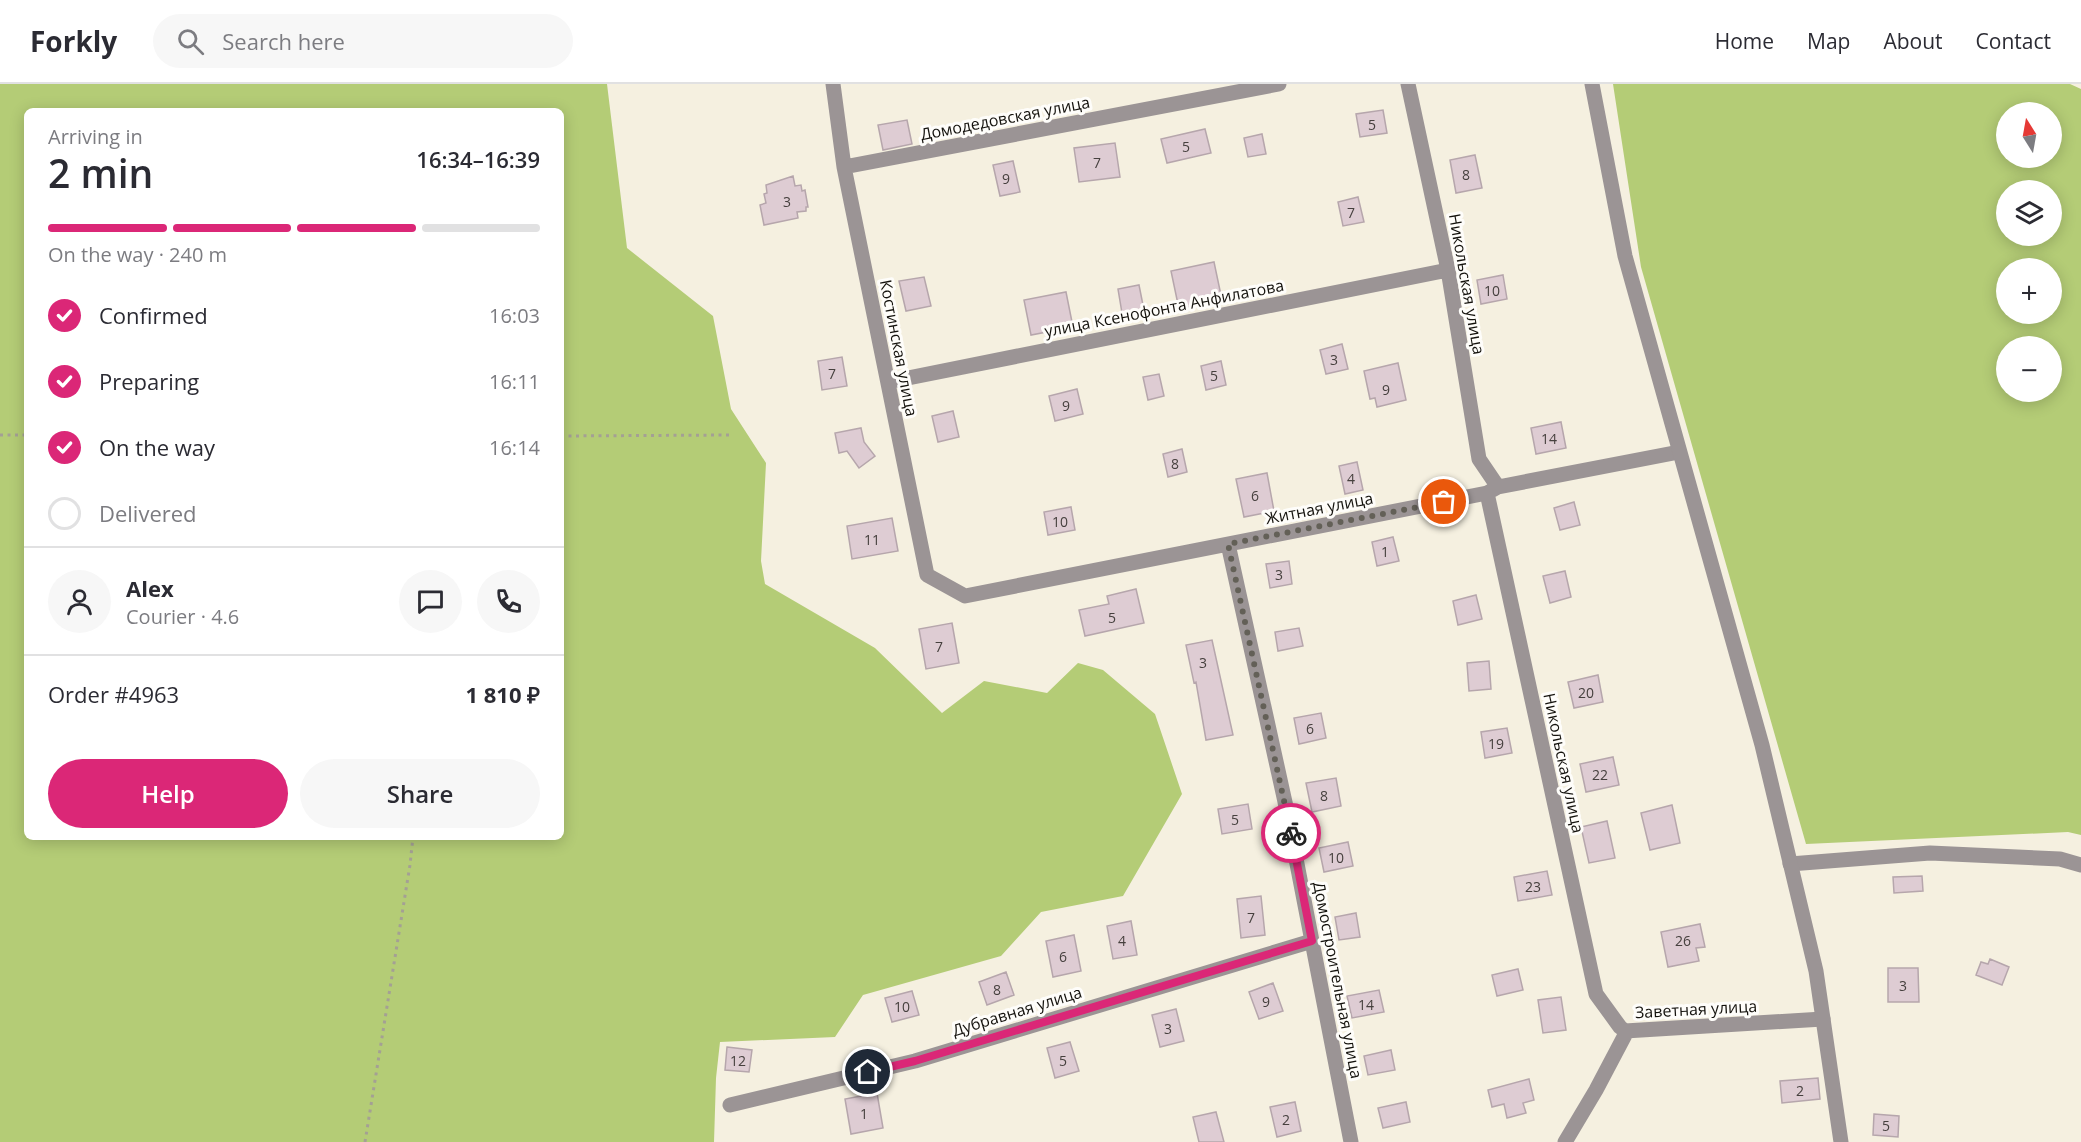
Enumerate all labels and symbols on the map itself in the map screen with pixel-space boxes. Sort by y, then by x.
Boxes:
street label: Домодедовская улица [918,91,1092,145]
north arrow [1996,102,2062,168]
house number: 5 [1368,115,1376,134]
house number: 5 [1182,137,1190,156]
house number: 7 [1093,153,1101,172]
house number: 8 [1462,165,1470,184]
house number: 9 [1002,169,1010,188]
house number: 3 [783,192,791,211]
house number: 7 [1347,203,1355,222]
street label: Никольская улица [1444,212,1490,356]
street label: улица Ксенофонта Анфилатова [1042,274,1286,342]
street label: Костинская улица [875,278,923,418]
house number: 10 [1484,281,1500,300]
house number: 3 [1330,350,1338,369]
house number: 7 [828,364,836,383]
house number: 5 [1210,366,1218,385]
house number: 9 [1382,380,1390,399]
house number: 9 [1062,396,1070,415]
house number: 14 [1541,429,1557,448]
house number: 8 [1171,454,1179,473]
house number: 4 [1347,469,1355,488]
pin [1418,476,1469,527]
house number: 6 [1251,486,1259,505]
street label: Житная улица [1263,487,1375,529]
house number: 10 [1052,512,1068,531]
house number: 11 [864,530,880,549]
house number: 1 [1381,542,1389,561]
house number: 3 [1275,565,1283,584]
house number: 5 [1108,608,1116,627]
house number: 7 [935,637,943,656]
house number: 3 [1199,653,1207,672]
house number: 20 [1578,683,1594,702]
street label: Никольская улица [1538,691,1590,835]
house number: 6 [1306,719,1314,738]
house number: 19 [1488,734,1504,753]
house number: 22 [1592,765,1608,784]
house number: 8 [1320,786,1328,805]
courier [1261,803,1321,863]
house number: 5 [1231,810,1239,829]
house number: 10 [1328,848,1344,867]
house number: 23 [1525,877,1541,896]
street label: Домостроительная улица [1308,880,1368,1080]
house number: 7 [1247,908,1255,927]
house number: 4 [1118,931,1126,950]
house number: 26 [1675,931,1691,950]
house number: 6 [1059,947,1067,966]
house number: 3 [1899,976,1907,995]
house number: 8 [993,980,1001,999]
street label: Дубравная улица [949,981,1085,1041]
house number: 9 [1262,992,1270,1011]
house number: 14 [1358,995,1374,1014]
street label: Заветная улица [1634,995,1758,1023]
house number: 10 [894,997,910,1016]
house number: 3 [1164,1019,1172,1038]
pin [842,1046,893,1097]
house number: 12 [730,1051,746,1070]
house number: 5 [1059,1051,1067,1070]
house number: 2 [1796,1081,1804,1100]
house number: 1 [860,1104,868,1123]
house number: 2 [1282,1110,1290,1129]
house number: 5 [1882,1116,1890,1135]

